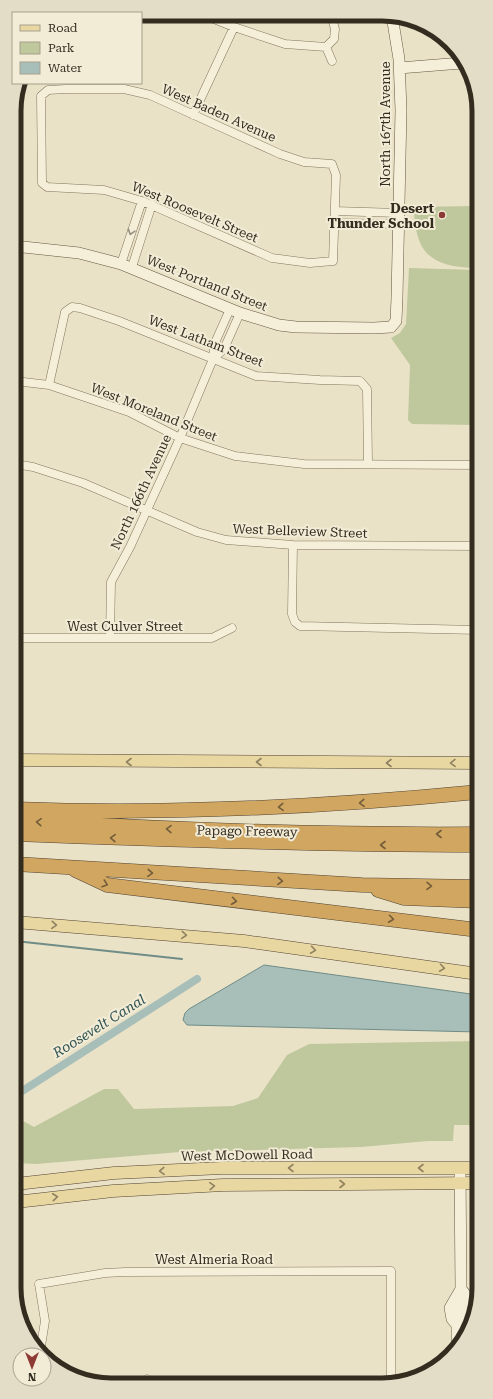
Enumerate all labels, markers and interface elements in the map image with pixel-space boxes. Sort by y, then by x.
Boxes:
legend [12,12,142,84]
text: Road [48,21,78,35]
text: Park [48,41,75,55]
text: Water [48,61,82,75]
street label: North 167th Avenue [378,61,393,187]
street label: West Baden Avenue [160,81,278,145]
street label: West Roosevelt Street [130,179,261,245]
place label: Desert Thunder School [327,201,435,231]
marker: Desert Thunder School [437,210,447,220]
one-way arrow [128,229,136,236]
street label: West Portland Street [144,252,270,314]
street label: West Latham Street [146,312,266,370]
street label: West Moreland Street [89,380,219,444]
street label: North 166th Avenue [108,432,174,552]
street label: West Belleview Street [232,521,368,541]
street label: West Culver Street [67,619,183,634]
one-way arrow [126,758,132,766]
one-way arrow [256,758,262,766]
one-way arrow [386,759,392,767]
one-way arrow [450,759,456,767]
one-way arrow [359,798,365,807]
one-way arrow [278,803,284,812]
one-way arrow [36,817,42,826]
street label: Papago Freeway [196,823,298,839]
one-way arrow [166,825,172,833]
one-way arrow [436,830,442,838]
one-way arrow [110,834,116,842]
one-way arrow [380,841,386,849]
one-way arrow [147,869,153,877]
one-way arrow [277,876,283,885]
one-way arrow [101,879,108,887]
one-way arrow [426,882,432,890]
one-way arrow [231,896,237,905]
one-way arrow [388,915,394,924]
one-way arrow [51,920,57,929]
one-way arrow [181,930,187,939]
one-way arrow [310,945,316,954]
one-way arrow [439,963,445,972]
water label: Roosevelt Canal [49,991,148,1061]
street label: West McDowell Road [181,1146,314,1164]
one-way arrow [288,1164,294,1172]
one-way arrow [418,1164,424,1172]
one-way arrow [159,1166,165,1175]
one-way arrow [339,1180,345,1188]
one-way arrow [209,1181,215,1190]
one-way arrow [51,1193,58,1202]
street label: West Almeria Road [155,1252,274,1267]
north arrow [12,1347,52,1387]
text: N [27,1370,36,1383]

